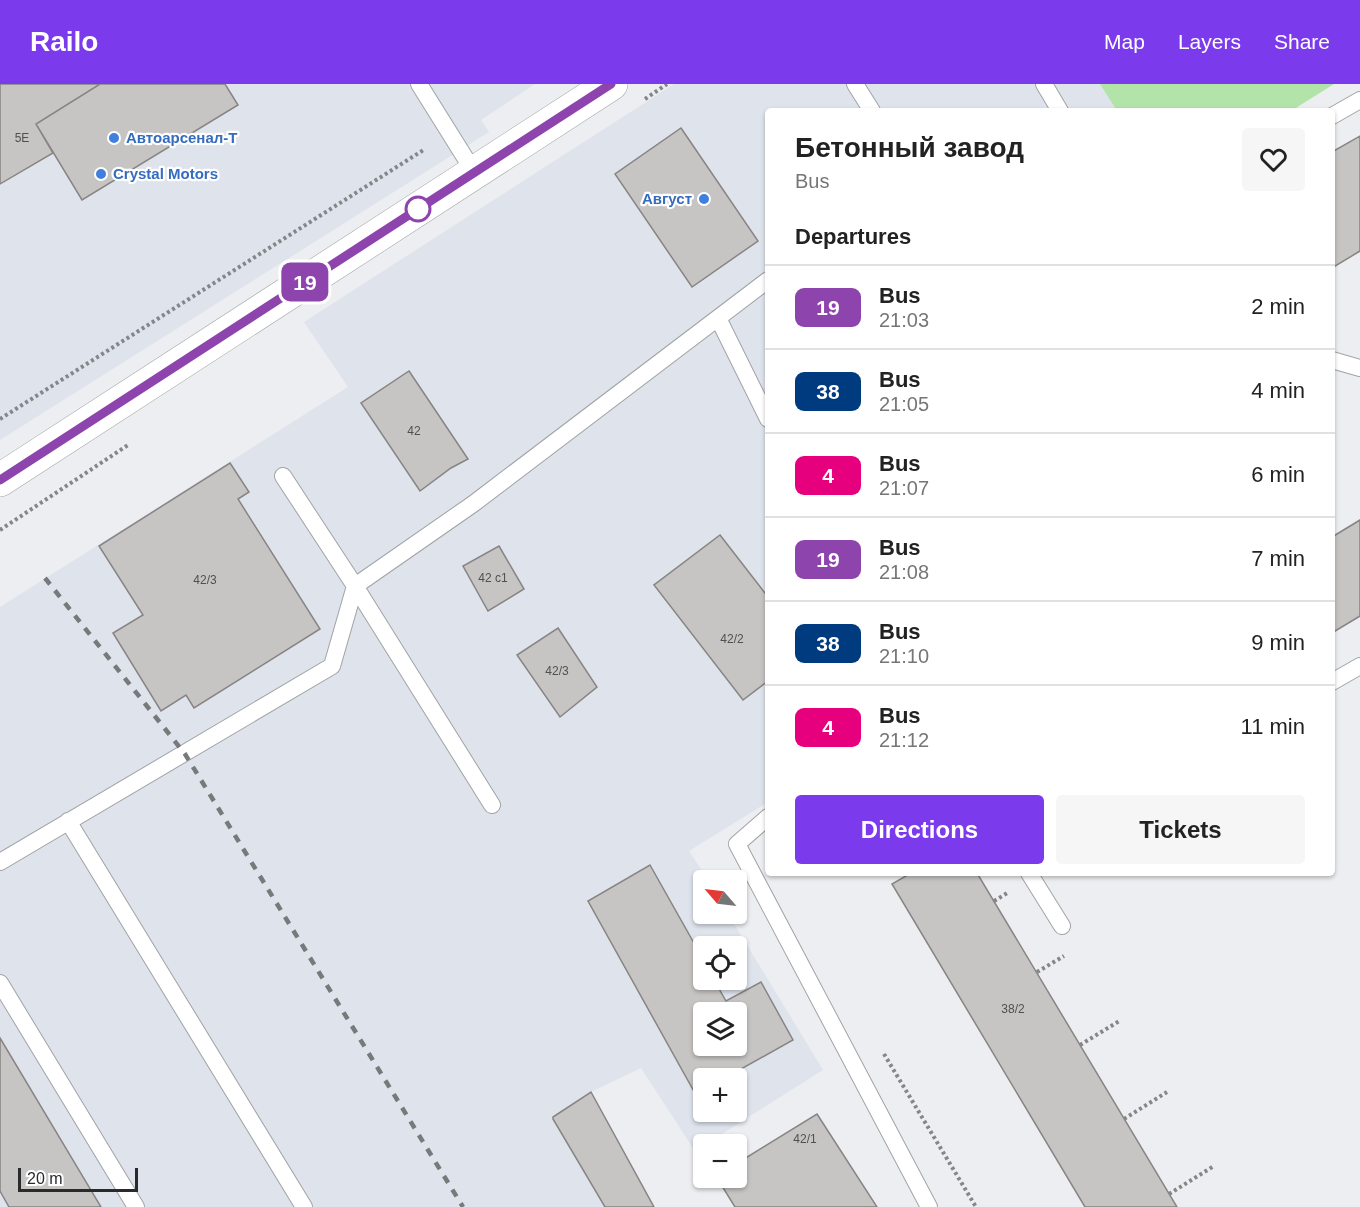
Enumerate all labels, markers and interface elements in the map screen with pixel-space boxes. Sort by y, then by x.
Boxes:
text: Railo [30,26,98,57]
text: Map [1104,30,1145,53]
text: Layers [1178,30,1241,53]
text: Share [1274,30,1330,53]
button: heart [1242,128,1305,191]
place label: Автоарсенал-Т [126,129,237,146]
house number: 5Е [15,131,29,145]
marker: Автоарсенал-Т [107,131,121,145]
text: Бетонный завод [795,132,1024,163]
place label: Crystal Motors [113,165,218,182]
marker: Crystal Motors [94,167,108,181]
text: Bus [795,170,829,192]
place label: Август [642,190,692,207]
marker: Август [697,192,711,206]
unlabelled marker [405,196,431,222]
text: Departures [795,224,911,249]
line badge: 19 [278,262,332,302]
text: 19 [293,271,317,294]
text: Bus [879,283,921,308]
text: 2 min [1251,294,1305,319]
text: 19 [816,296,840,319]
text: 21:03 [879,309,929,331]
text: Bus [879,367,921,392]
text: 4 min [1251,378,1305,403]
text: 38 [816,380,840,403]
text: 21:05 [879,393,929,415]
house number: 42 [407,424,421,438]
text: Bus [879,451,921,476]
text: 6 min [1251,462,1305,487]
text: 4 [822,464,834,487]
text: 21:07 [879,477,929,499]
text: Bus [879,535,921,560]
text: 7 min [1251,546,1305,571]
text: 19 [816,548,840,571]
text: 21:08 [879,561,929,583]
house number: 42 с1 [478,571,508,585]
house number: 42/3 [193,573,217,587]
text: Bus [879,619,921,644]
text: 9 min [1251,630,1305,655]
house number: 42/2 [720,632,744,646]
text: 38 [816,632,840,655]
text: 21:10 [879,645,929,667]
house number: 42/3 [545,664,569,678]
text: Bus [879,703,921,728]
text: 11 min [1241,714,1305,739]
text: 4 [822,716,834,739]
text: 21:12 [879,729,929,751]
button: Directions [795,795,1044,864]
button: Tickets [1056,795,1305,864]
north arrow [693,870,747,924]
map controls [693,870,747,1188]
button: locate [693,936,747,990]
button: layers [693,1002,747,1056]
house number: 38/2 [1001,1002,1025,1016]
button: + [693,1068,747,1122]
house number: 42/1 [793,1132,817,1146]
button: − [693,1134,747,1188]
scale bar [18,1165,138,1192]
text: 20 m [27,1170,63,1187]

